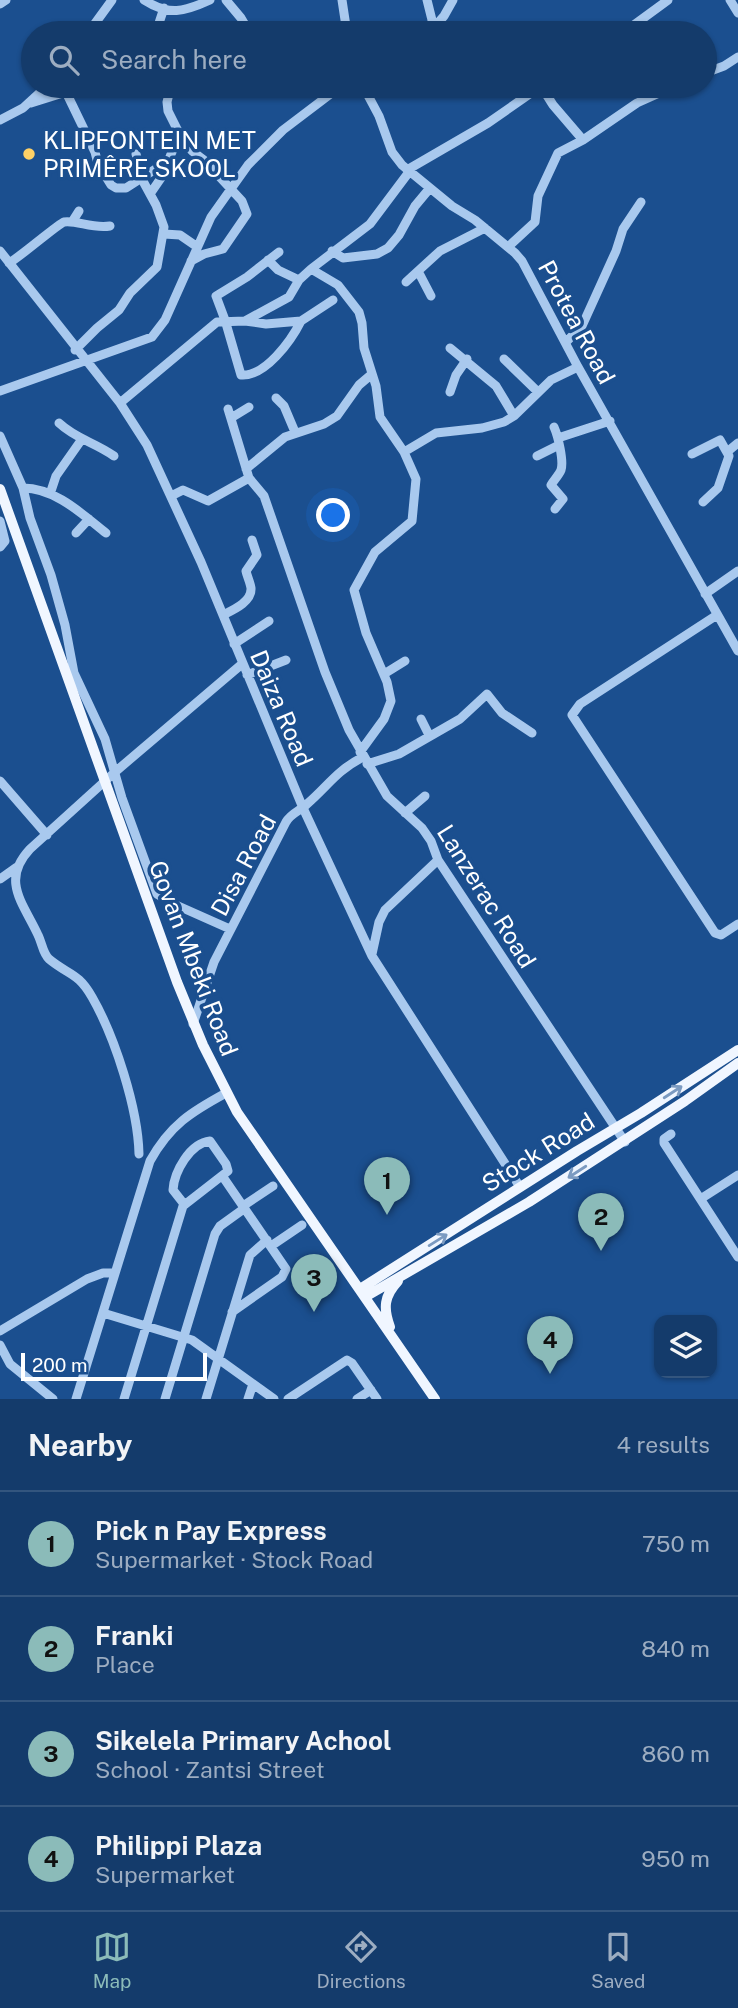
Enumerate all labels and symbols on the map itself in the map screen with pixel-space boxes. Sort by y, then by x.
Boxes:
place label: KLIPFONTEIN MET PRIMÊRE SKOOL [43,126,256,182]
marker: KLIPFONTEIN MET PRIMÊRE SKOOL [21,146,37,162]
street label: Protea Road [533,255,621,389]
your location [316,498,350,532]
street label: Daiza Road [245,646,319,770]
street label: Disa Road [205,810,281,920]
street label: Lanzerac Road [432,819,542,973]
street label: Govan Mbeki Road [144,856,244,1060]
one-way arrow [663,1085,683,1099]
street label: Stock Road [477,1106,599,1198]
pin: 1 [364,1157,410,1215]
one-way arrow [568,1164,587,1179]
pin: 2 [578,1193,624,1251]
one-way arrow [428,1232,448,1246]
pin: 3 [291,1254,337,1312]
pin: 4 [527,1316,573,1374]
scale bar [21,1350,206,1382]

